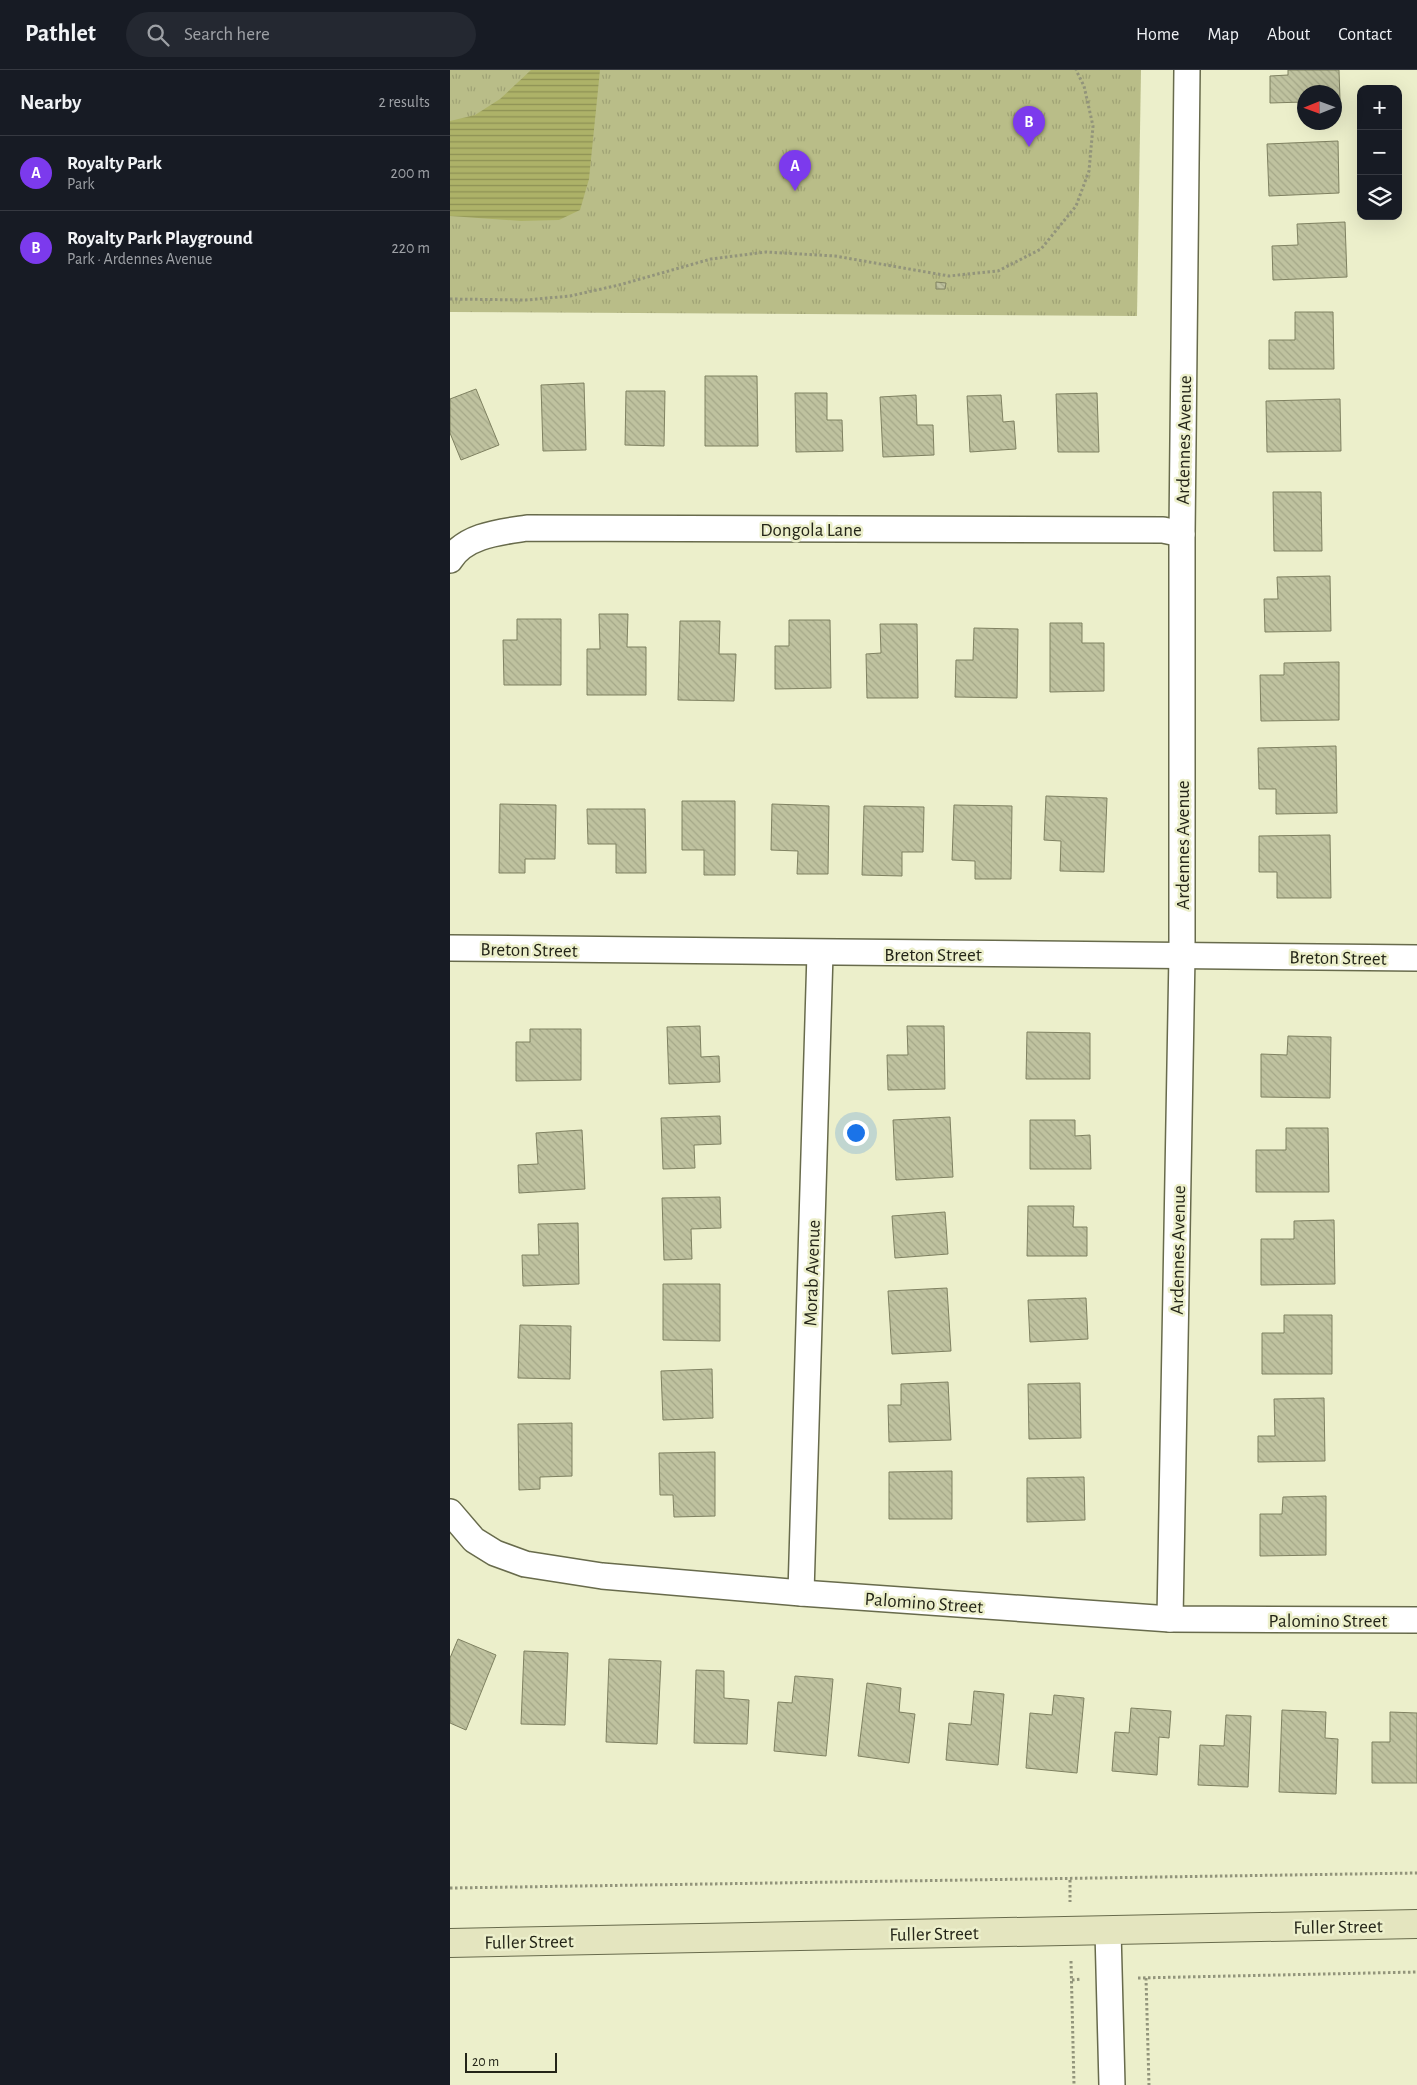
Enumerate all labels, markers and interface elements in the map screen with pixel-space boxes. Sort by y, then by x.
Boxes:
search box [126,12,476,57]
icon: search [144,21,172,49]
text: Pathlet [25,22,96,46]
text: Search here [184,25,270,44]
text: Home [1136,26,1179,44]
text: Map [1207,26,1239,44]
text: About [1267,26,1310,44]
text: Contact [1338,26,1392,44]
north arrow [1297,85,1342,130]
map controls [1357,85,1402,220]
button: + [1357,85,1402,130]
text: Nearby [20,92,81,113]
text: 2 results [378,94,430,110]
pin: B [1013,106,1045,147]
button: − [1357,130,1402,175]
pin: A [779,150,811,191]
text: Royalty Park [67,154,162,173]
text: A [31,165,41,181]
text: 200 m [390,165,430,181]
button: layers [1357,175,1402,220]
text: Park [67,176,95,192]
text: Royalty Park Playground [67,229,253,248]
text: B [31,240,41,256]
text: 220 m [392,240,430,256]
text: Park · Ardennes Avenue [67,251,212,267]
street label: Ardennes Avenue [1174,375,1195,505]
street label: Dongola Lane [760,521,862,540]
street label: Ardennes Avenue [1174,780,1193,910]
street label: Breton Street [480,940,578,961]
street label: Breton Street [884,946,982,965]
street label: Breton Street [1289,948,1387,969]
your location [843,1120,869,1146]
street label: Ardennes Avenue [1168,1185,1189,1315]
street label: Morab Avenue [801,1219,824,1327]
street label: Palomino Street [864,1590,984,1617]
street label: Palomino Street [1269,1612,1387,1631]
street label: Fuller Street [1293,1917,1383,1938]
street label: Fuller Street [889,1924,979,1945]
street label: Fuller Street [484,1932,574,1953]
scale bar [465,2050,558,2073]
text: 20 m [472,2055,499,2069]

